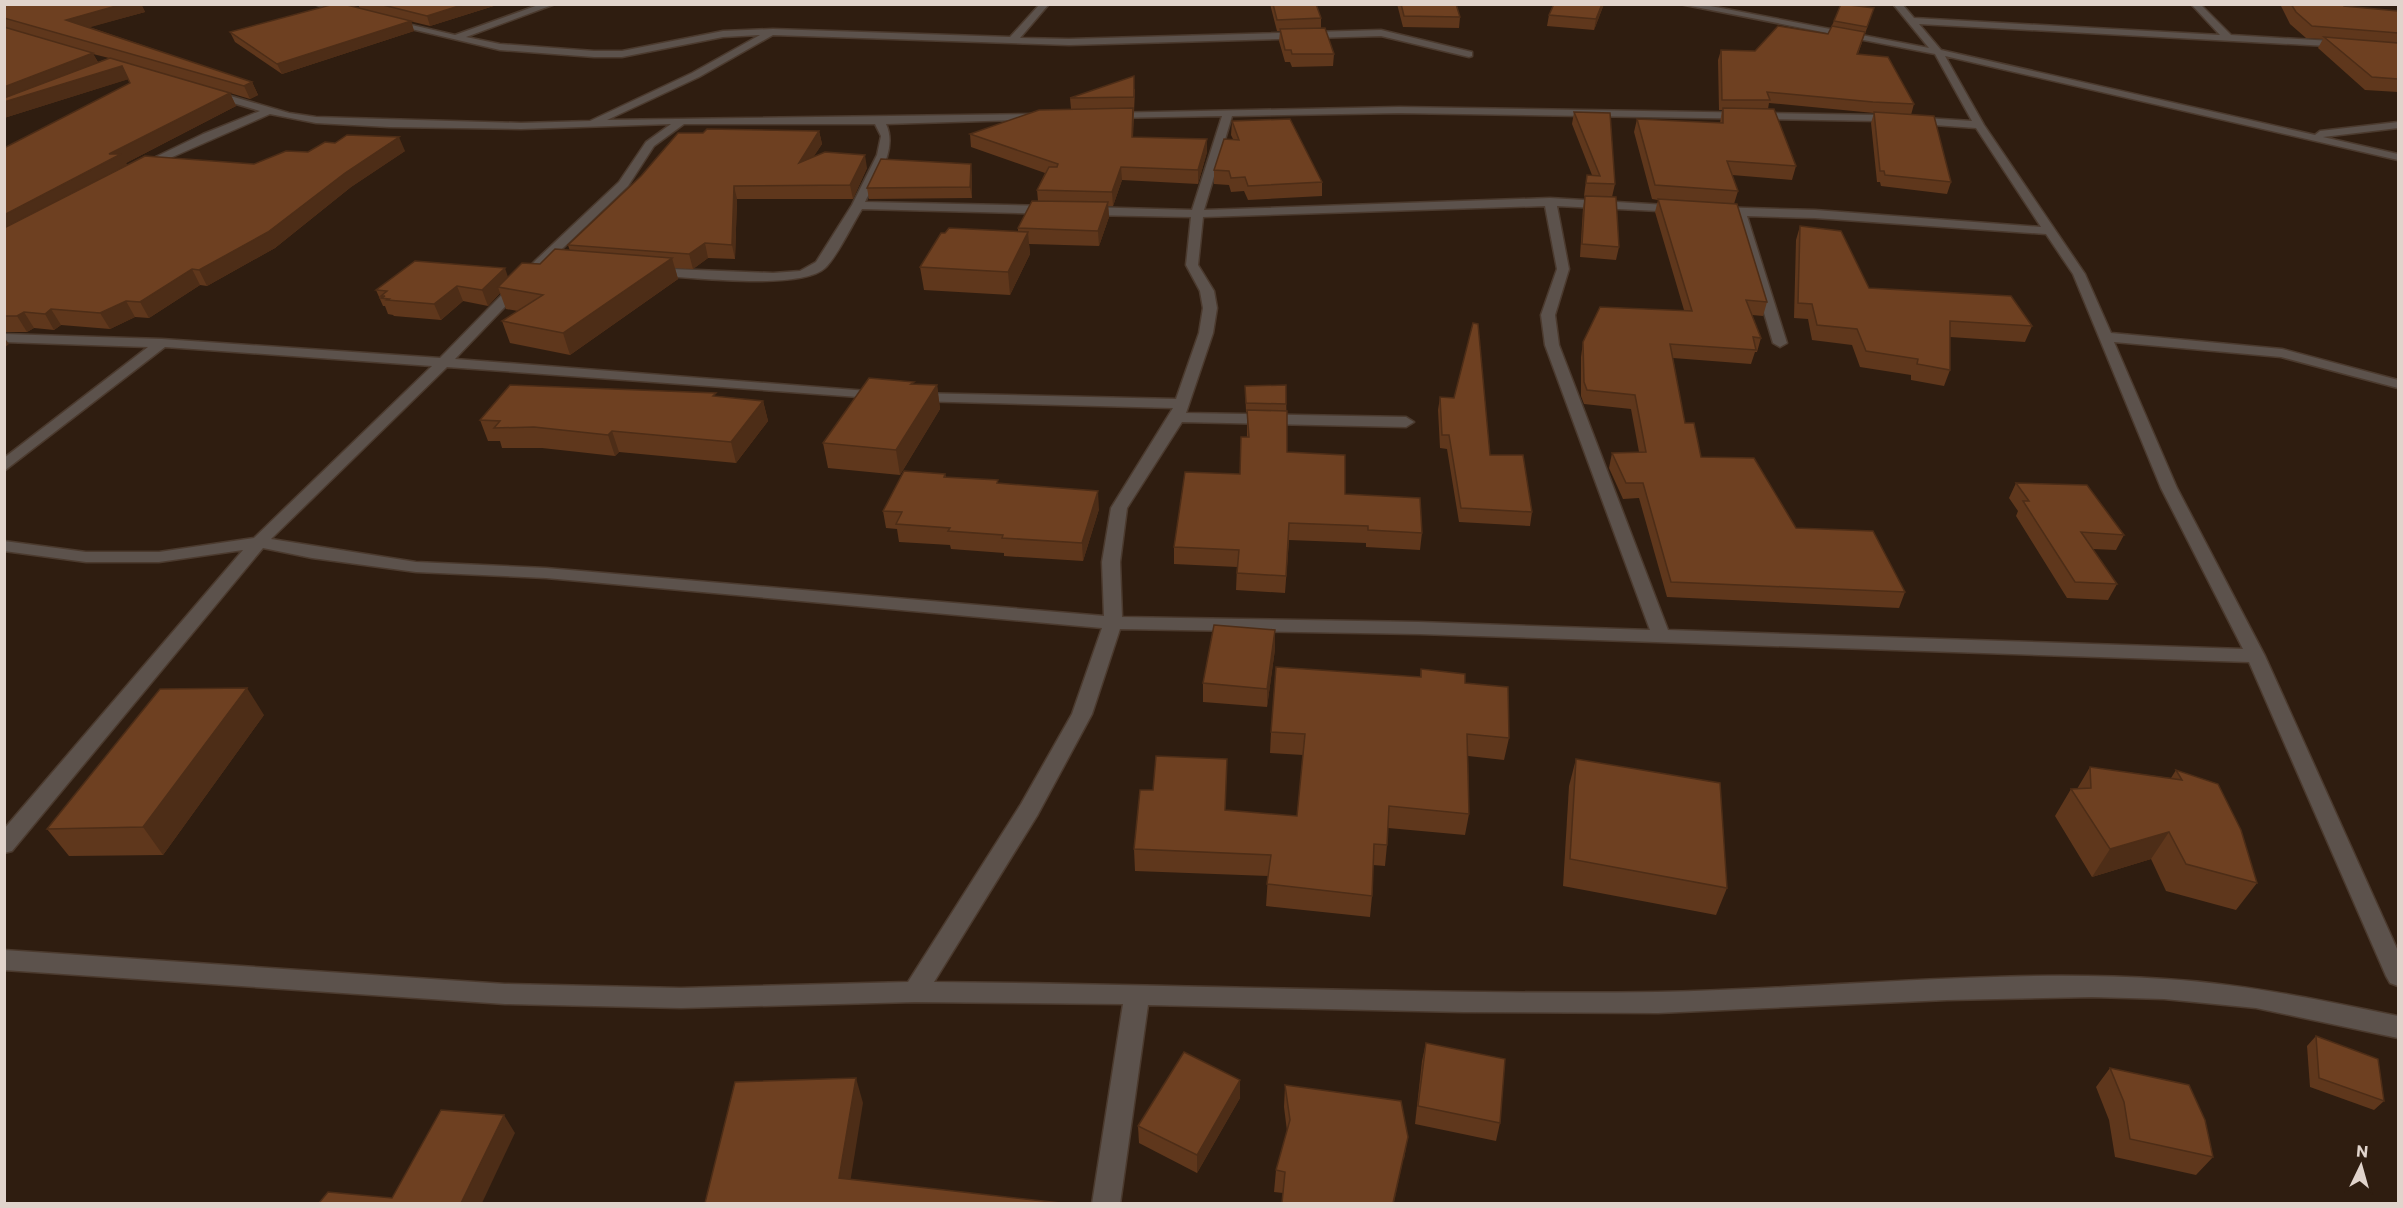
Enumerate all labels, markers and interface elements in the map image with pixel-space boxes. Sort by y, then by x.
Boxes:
north arrow [2331,1136,2391,1196]
text: N [2356,1141,2369,1161]

